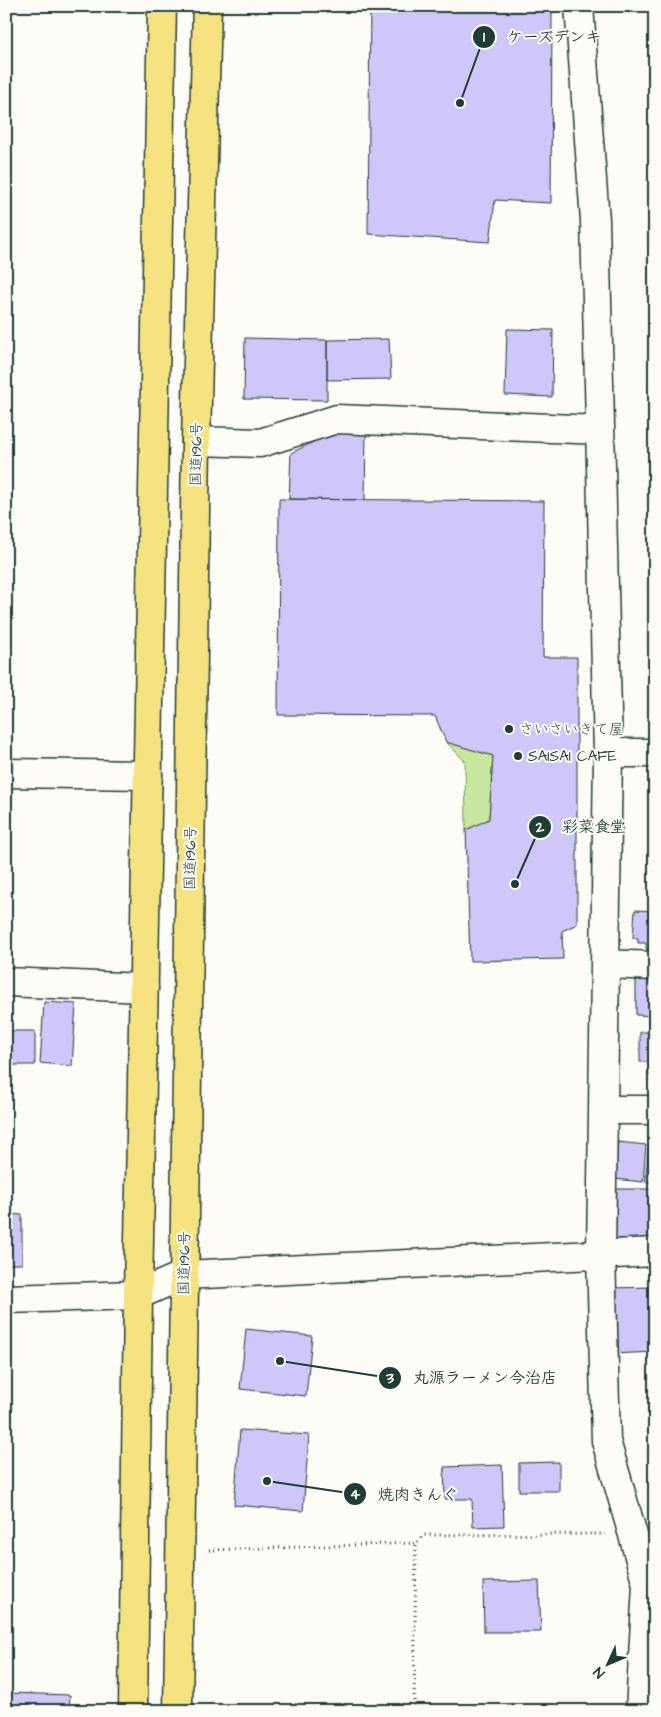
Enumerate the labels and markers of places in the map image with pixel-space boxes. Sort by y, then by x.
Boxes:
callout: ケーズデンキ [471,21,612,52]
place label: さいさいきて屋 [519,719,624,740]
marker: さいさいきて屋 [503,723,515,735]
place label: SAISAI CAFE [528,746,617,767]
marker: SAISAI CAFE [512,750,524,762]
callout: 彩菜食堂 [527,811,636,842]
callout: 丸源ラーメン今治店 [378,1362,567,1393]
callout: 焼肉きんぐ [343,1479,468,1510]

